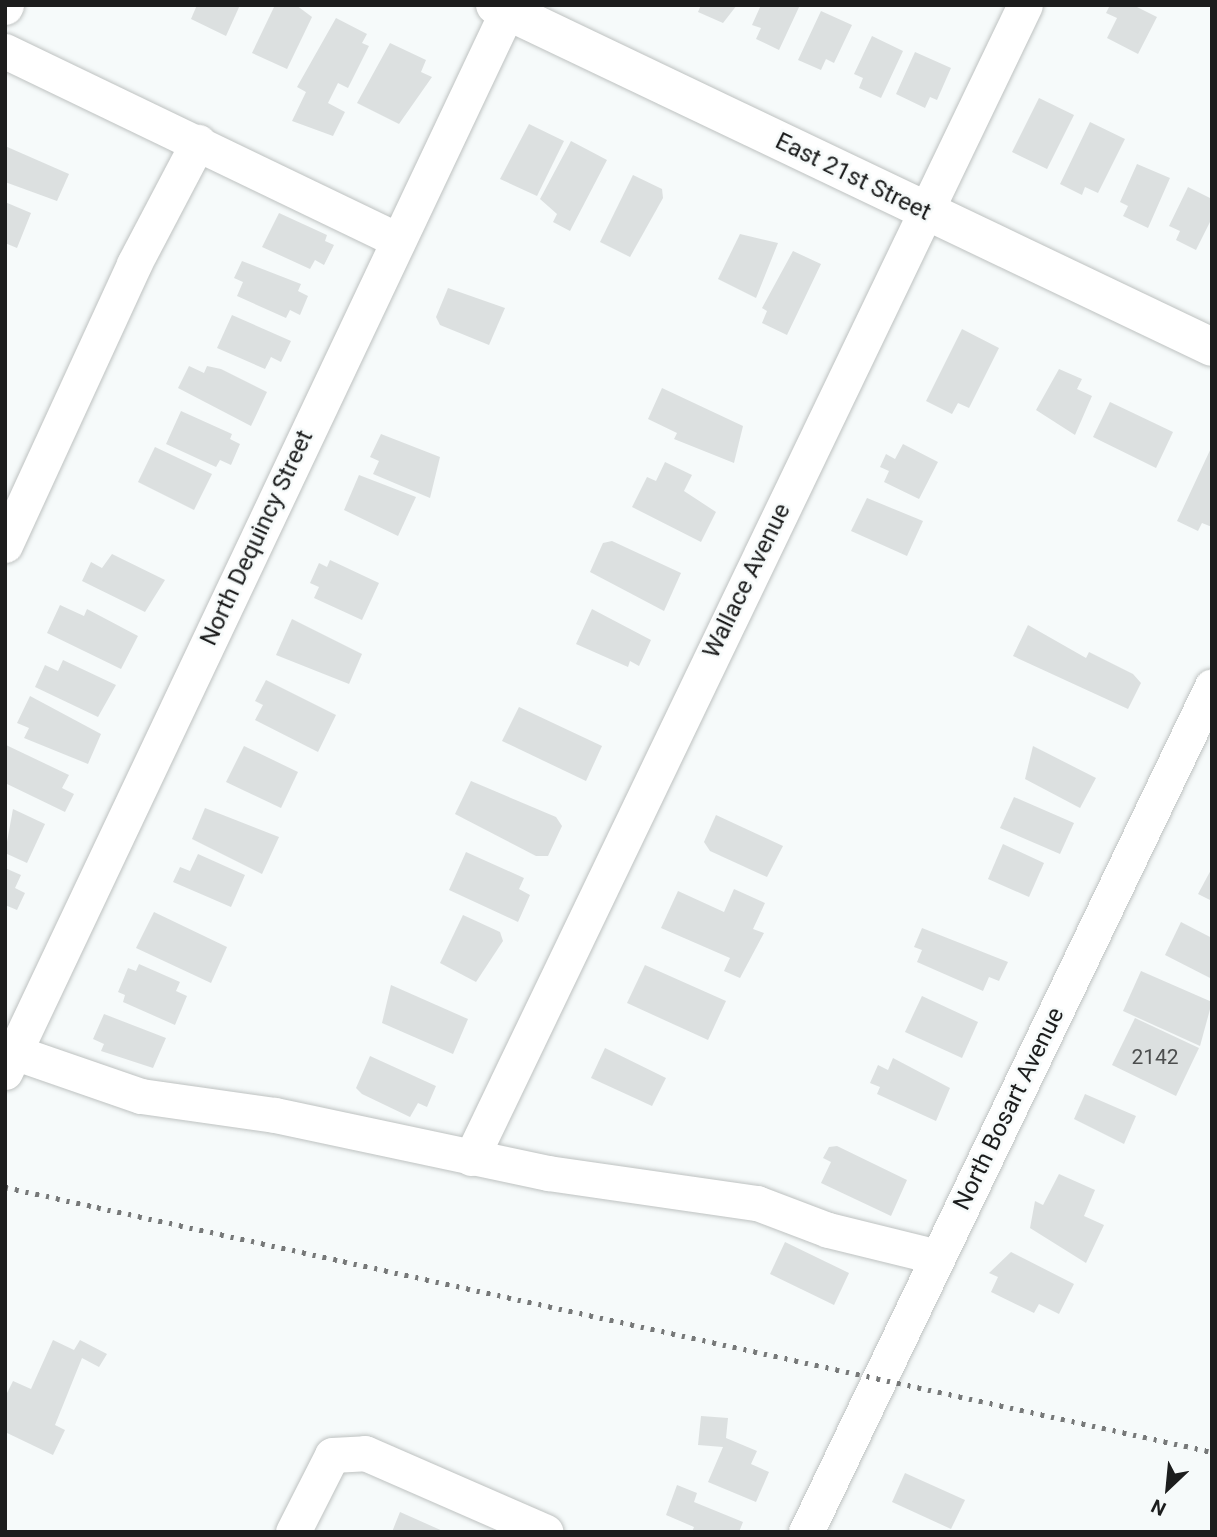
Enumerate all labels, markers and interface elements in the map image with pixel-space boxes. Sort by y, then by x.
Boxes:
street label: East 21st Street [771,127,935,227]
street label: North Dequincy Street [194,426,320,650]
street label: Wallace Avenue [697,499,797,663]
street label: North Bosart Avenue [947,1003,1071,1215]
house number: 2142 [1131,1044,1179,1070]
north arrow [1133,1453,1203,1523]
text: N [1148,1494,1170,1521]

